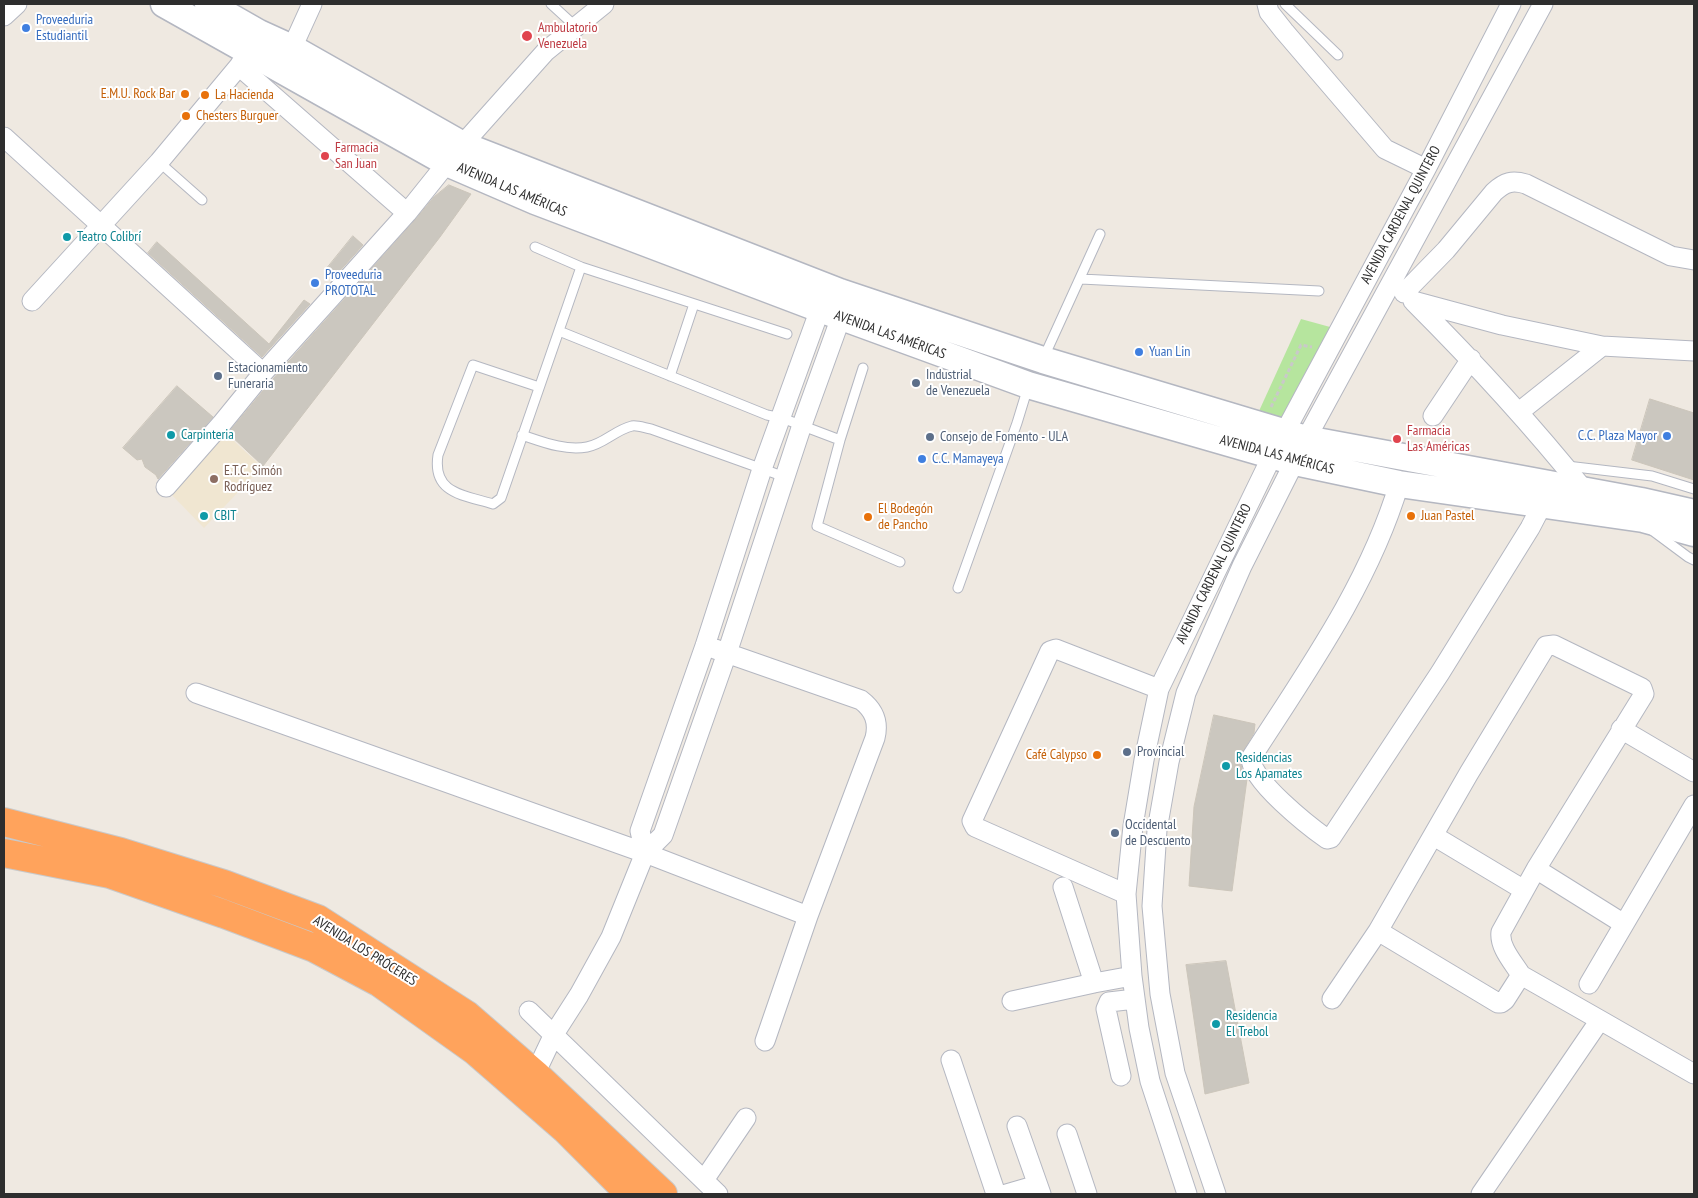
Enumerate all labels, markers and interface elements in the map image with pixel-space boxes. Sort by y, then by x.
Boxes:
place label: Proveeduria Estudiantil [36,12,93,44]
place label: Ambulatorio Venezuela [538,20,597,52]
marker: Proveeduria Estudiantil [20,22,32,34]
marker: Ambulatorio Venezuela [520,29,534,43]
place label: E.M.U. Rock Bar [101,86,175,102]
place label: La Hacienda [215,87,274,103]
marker: E.M.U. Rock Bar [179,88,191,100]
marker: La Hacienda [199,89,211,101]
place label: Chesters Burguer [196,108,278,124]
marker: Chesters Burguer [180,110,192,122]
place label: Farmacia San Juan [335,140,379,172]
street label: AVENIDA CARDENAL QUINTERO [1357,143,1445,287]
marker: Farmacia San Juan [319,150,331,162]
street label: AVENIDA LAS AMÉRICAS [455,159,569,221]
place label: Teatro Colibrí [77,229,141,245]
marker: Teatro Colibrí [61,231,73,243]
place label: Proveeduria PROTOTAL [325,267,382,300]
marker: Proveeduria PROTOTAL [309,277,321,289]
street label: AVENIDA LAS AMÉRICAS [832,307,948,363]
place label: Yuan Lin [1149,344,1190,360]
marker: Yuan Lin [1133,346,1145,358]
place label: Estacionamiento Funeraria [228,360,308,392]
place label: Industrial de Venezuela [926,367,990,400]
marker: Estacionamiento Funeraria [212,370,224,382]
marker: Industrial de Venezuela [910,377,922,389]
place label: Farmacia Las Américas [1407,423,1470,456]
place label: Carpinteria [181,427,234,443]
place label: C.C. Plaza Mayor [1578,428,1657,444]
marker: Carpinteria [165,429,177,441]
place label: Consejo de Fomento - ULA [940,429,1068,445]
marker: C.C. Plaza Mayor [1661,430,1673,442]
marker: Consejo de Fomento - ULA [924,431,936,443]
street label: AVENIDA LAS AMÉRICAS [1218,432,1336,478]
marker: Farmacia Las Américas [1391,433,1403,445]
place label: C.C. Mamayeya [932,451,1004,467]
marker: C.C. Mamayeya [916,453,928,465]
place label: E.T.C. Simón Rodríguez [224,463,282,496]
marker: E.T.C. Simón Rodríguez [208,473,220,485]
place label: El Bodegón de Pancho [878,501,933,534]
street label: AVENIDA CARDENAL QUINTERO [1173,501,1255,647]
place label: CBIT [214,508,237,524]
place label: Juan Pastel [1421,508,1474,524]
marker: CBIT [198,510,210,522]
marker: Juan Pastel [1405,510,1417,522]
marker: El Bodegón de Pancho [862,511,874,523]
place label: Provincial [1137,744,1184,760]
marker: Provincial [1121,746,1133,758]
place label: Café Calypso [1026,747,1087,763]
marker: Café Calypso [1091,749,1103,761]
place label: Residencias Los Apamates [1236,750,1302,782]
marker: Residencias Los Apamates [1220,760,1232,772]
place label: Occidental de Descuento [1125,817,1190,850]
marker: Occidental de Descuento [1109,827,1121,839]
street label: AVENIDA LOS PRÓCERES [310,912,420,990]
place label: Residencia El Trebol [1226,1008,1277,1040]
marker: Residencia El Trebol [1210,1018,1222,1030]

